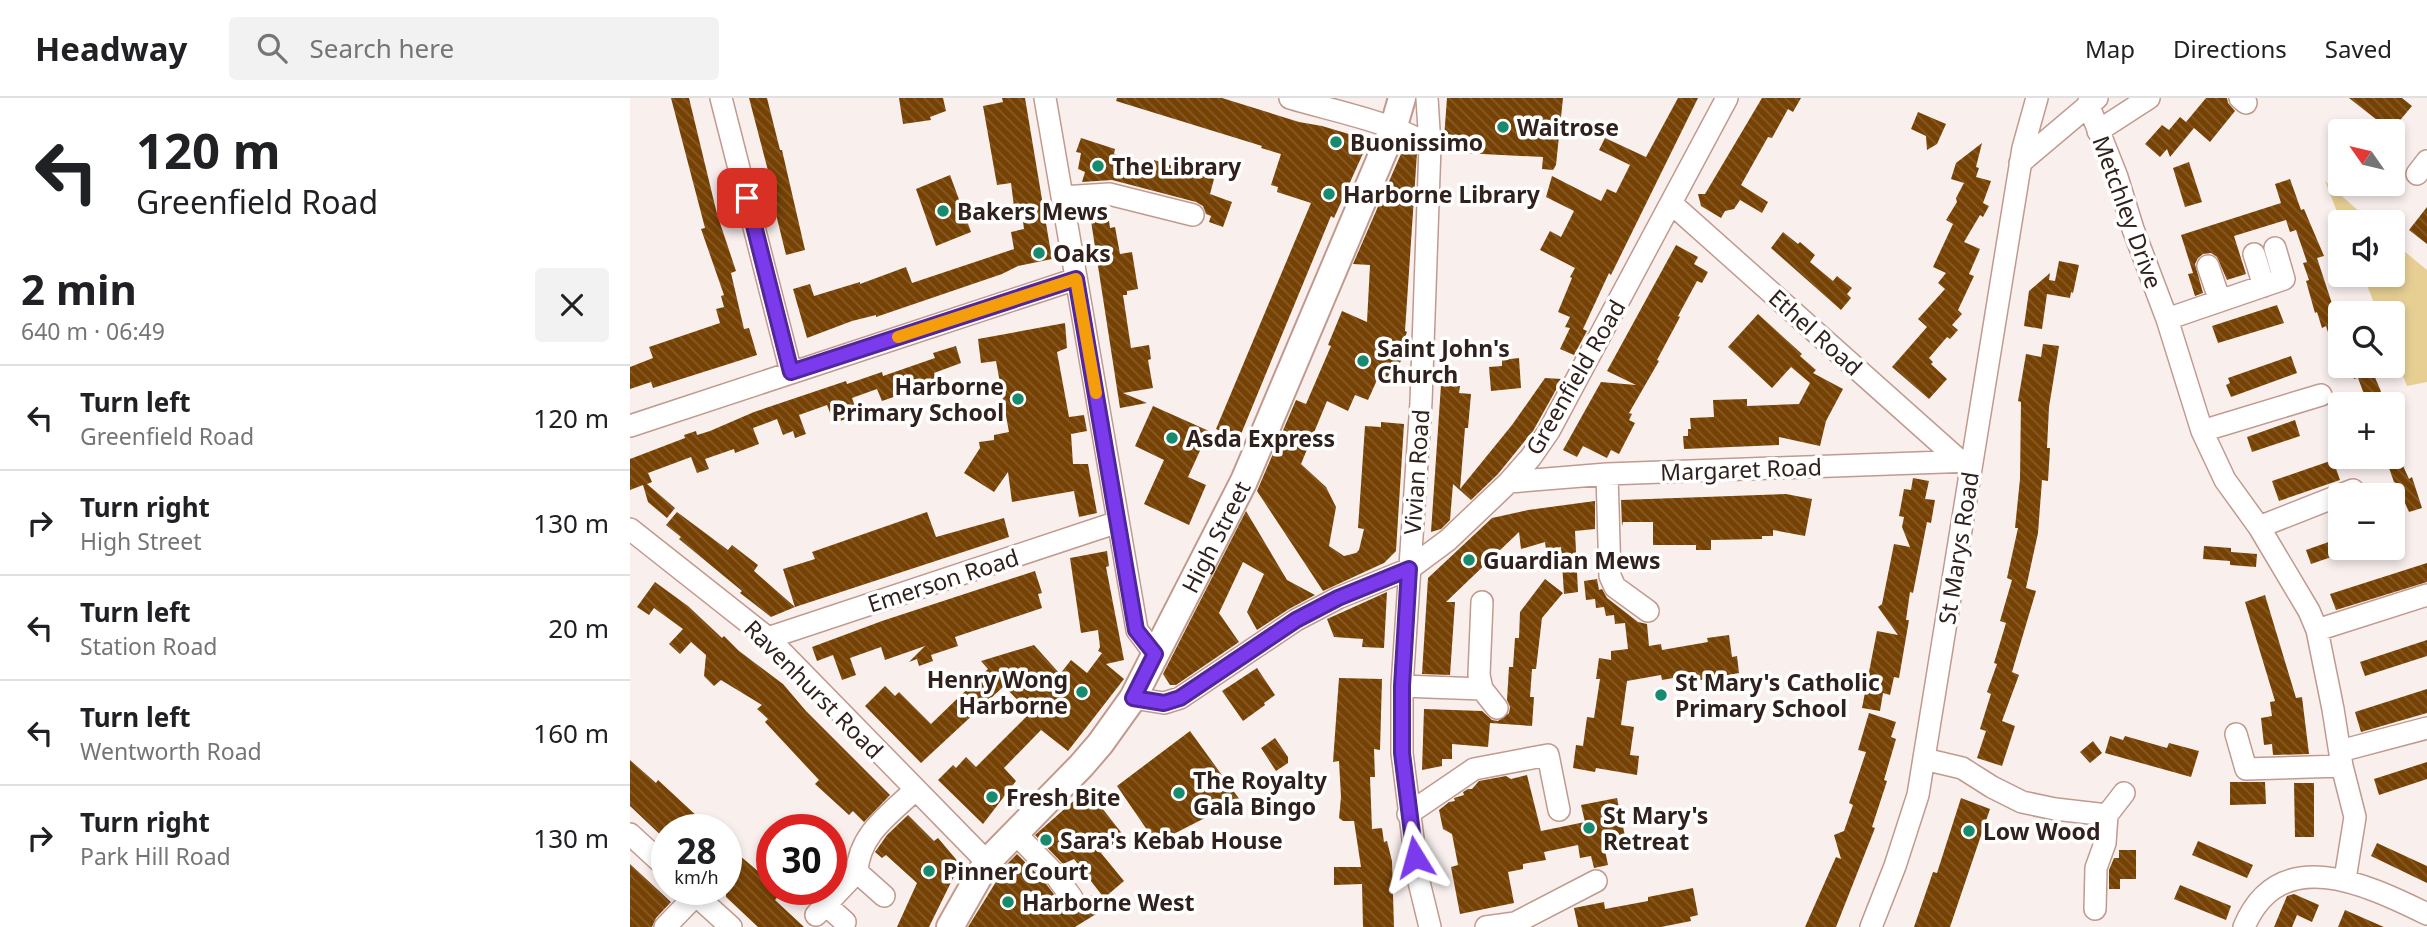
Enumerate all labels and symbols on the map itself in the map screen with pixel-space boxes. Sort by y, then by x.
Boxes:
place label: Waitrose [1517,111,1619,143]
marker: Waitrose [1495,119,1511,135]
north arrow [2328,119,2404,196]
place label: Buonissimo [1350,126,1483,158]
street label: Metchley Drive [2086,131,2170,293]
marker: Buonissimo [1328,134,1344,150]
place label: The Library [1112,150,1242,182]
marker: The Library [1090,158,1106,174]
pin [717,168,777,228]
place label: Harborne Library [1343,178,1541,210]
marker: Harborne Library [1321,186,1337,202]
place label: Bakers Mews [957,195,1108,227]
marker: Bakers Mews [935,203,951,219]
place label: Oaks [1053,237,1111,269]
marker: Oaks [1031,245,1047,261]
street label: Ethel Road [1762,281,1870,383]
street label: Greenfield Road [1518,294,1632,460]
place label: Saint John's Church [1377,332,1510,390]
marker: Saint John's Church [1355,353,1371,369]
place label: Harborne Primary School [832,370,1004,428]
marker: Harborne Primary School [1010,391,1026,407]
street label: Vivian Road [1396,408,1436,536]
place label: Asda Express [1186,422,1335,454]
marker: Asda Express [1164,430,1180,446]
street label: Margaret Road [1660,450,1822,488]
street label: St Marys Road [1930,469,1986,627]
street label: High Street [1174,475,1257,598]
street label: Emerson Road [863,540,1023,620]
place label: Guardian Mews [1483,544,1661,576]
marker: Guardian Mews [1461,552,1477,568]
street label: Ravenhurst Road [737,612,891,766]
place label: Henry Wong Harborne [927,663,1068,721]
place label: St Mary's Catholic Primary School [1675,666,1880,724]
marker: Henry Wong Harborne [1074,684,1090,700]
marker: St Mary's Catholic Primary School [1653,687,1669,703]
place label: The Royalty Gala Bingo [1193,764,1328,822]
place label: Fresh Bite [1006,781,1121,813]
marker: The Royalty Gala Bingo [1171,785,1187,801]
marker: Fresh Bite [984,789,1000,805]
place label: St Mary's Retreat [1603,799,1708,857]
speed limit sign: 30 [756,814,847,905]
place label: Low Wood [1983,815,2101,847]
position arrow [1378,820,1452,894]
marker: St Mary's Retreat [1581,820,1597,836]
marker: Low Wood [1961,823,1977,839]
place label: Sara's Kebab House [1060,824,1283,856]
marker: Sara's Kebab House [1038,832,1054,848]
place label: Pinner Court [943,855,1088,887]
marker: Pinner Court [921,863,937,879]
place label: Harborne West [1022,886,1195,918]
marker: Harborne West [1000,894,1016,910]

